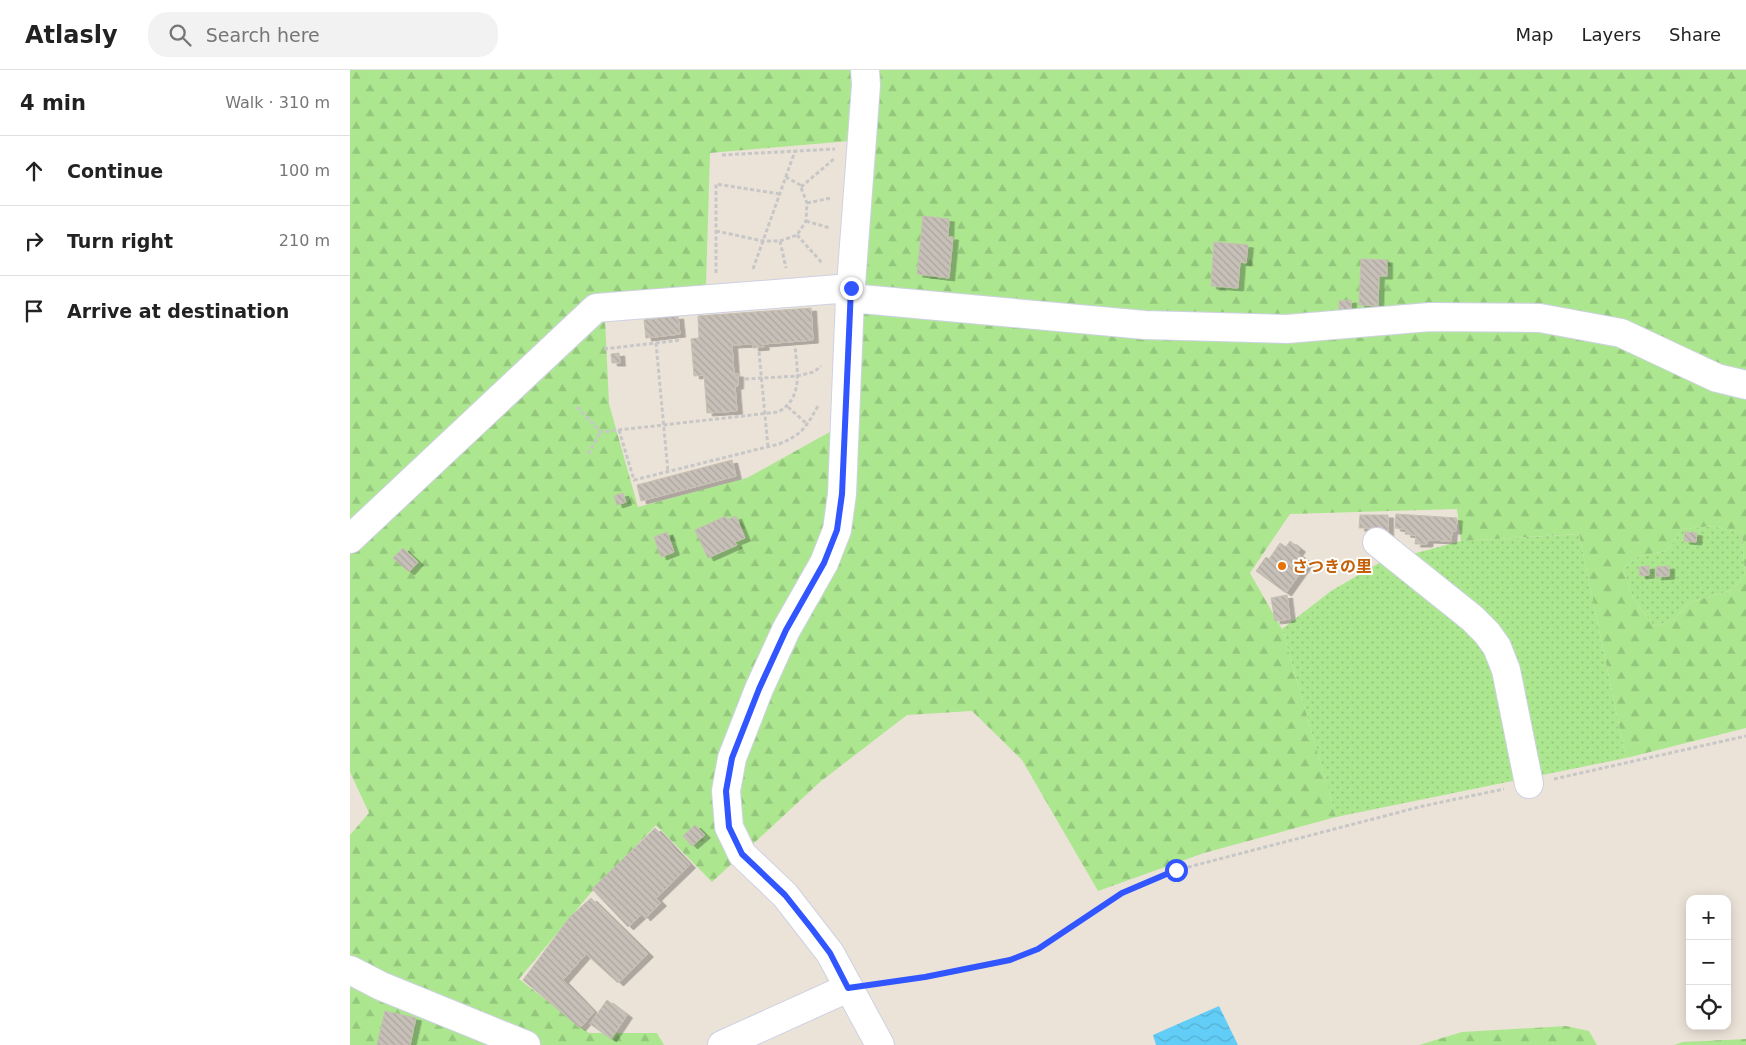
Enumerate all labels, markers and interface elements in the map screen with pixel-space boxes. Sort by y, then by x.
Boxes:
search box [148,12,498,57]
text: Atlasly [25,21,118,49]
icon: search [166,21,194,49]
text: Search here [206,24,320,46]
text: Map [1515,24,1553,45]
text: Layers [1581,24,1641,45]
text: Share [1669,24,1721,45]
text: 4 min [20,91,86,115]
text: Walk · 310 m [225,93,330,112]
icon: ahead [20,157,48,185]
text: Continue [67,160,163,182]
text: 100 m [279,161,330,180]
icon: right [20,227,48,255]
text: Turn right [67,230,173,252]
text: 210 m [279,231,330,250]
route end [840,277,863,300]
icon: arrive [20,297,48,325]
text: Arrive at destination [67,300,289,322]
place label: さつきの里 [1292,557,1372,576]
marker: さつきの里 [1276,560,1288,572]
route start [1165,859,1188,882]
map controls [1686,895,1731,1030]
button: + [1686,895,1731,940]
button: − [1686,940,1731,985]
button: locate [1686,985,1731,1030]

